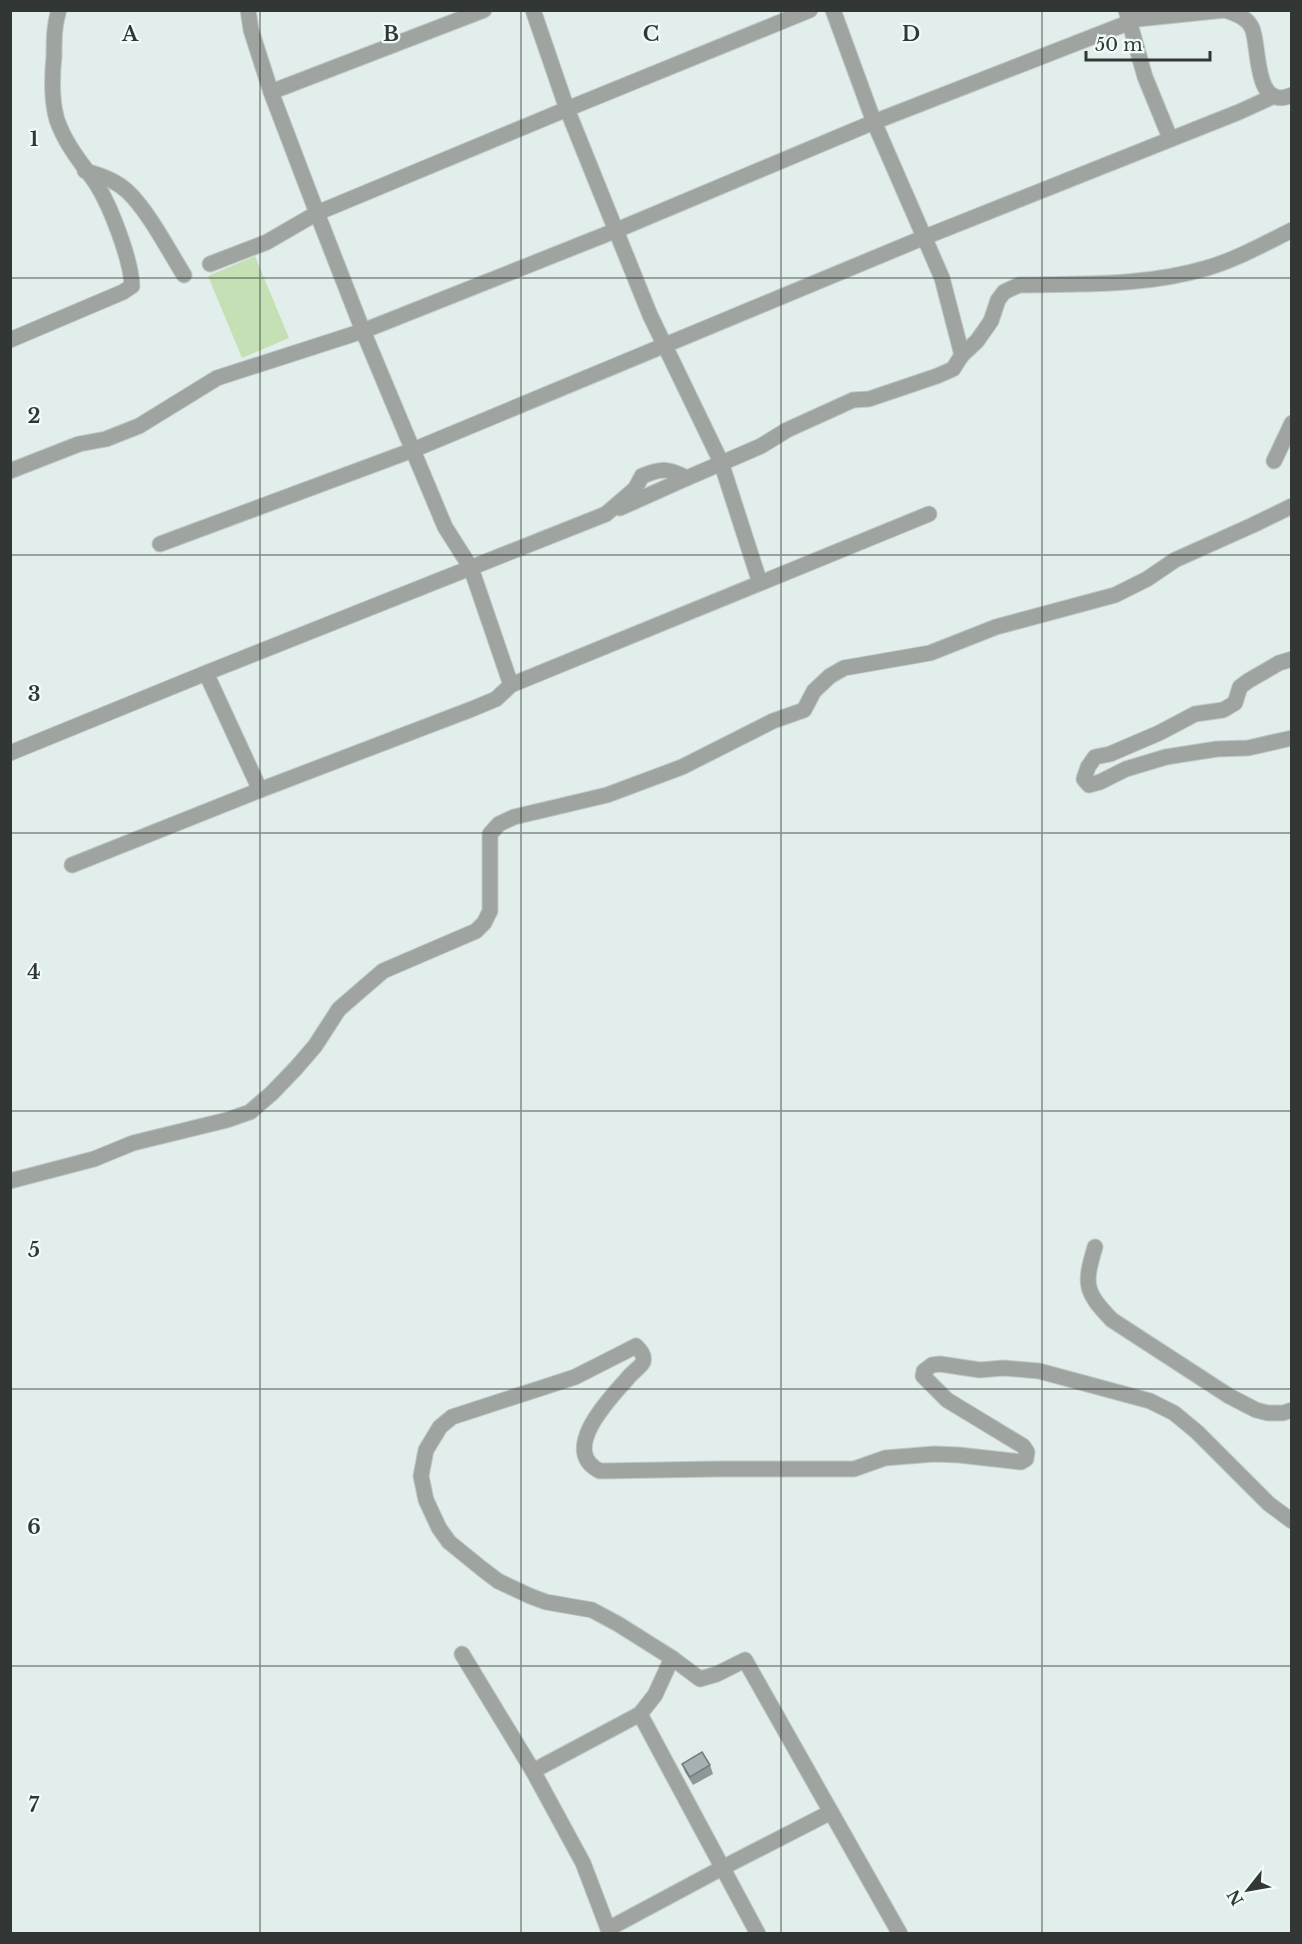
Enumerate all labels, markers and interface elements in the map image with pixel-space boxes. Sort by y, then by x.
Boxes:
text: A [121,22,139,46]
text: B [383,22,399,46]
text: C [643,22,659,46]
text: D [902,22,920,46]
scale bar [1086,24,1210,62]
text: 50 m [1095,34,1143,56]
text: 1 [30,127,39,151]
text: 2 [27,404,41,428]
text: 3 [28,682,40,706]
text: 4 [27,960,41,984]
text: 5 [28,1238,40,1262]
text: 6 [27,1515,41,1539]
text: 7 [29,1793,40,1817]
north arrow [1218,1860,1278,1920]
text: N [1223,1886,1248,1909]

